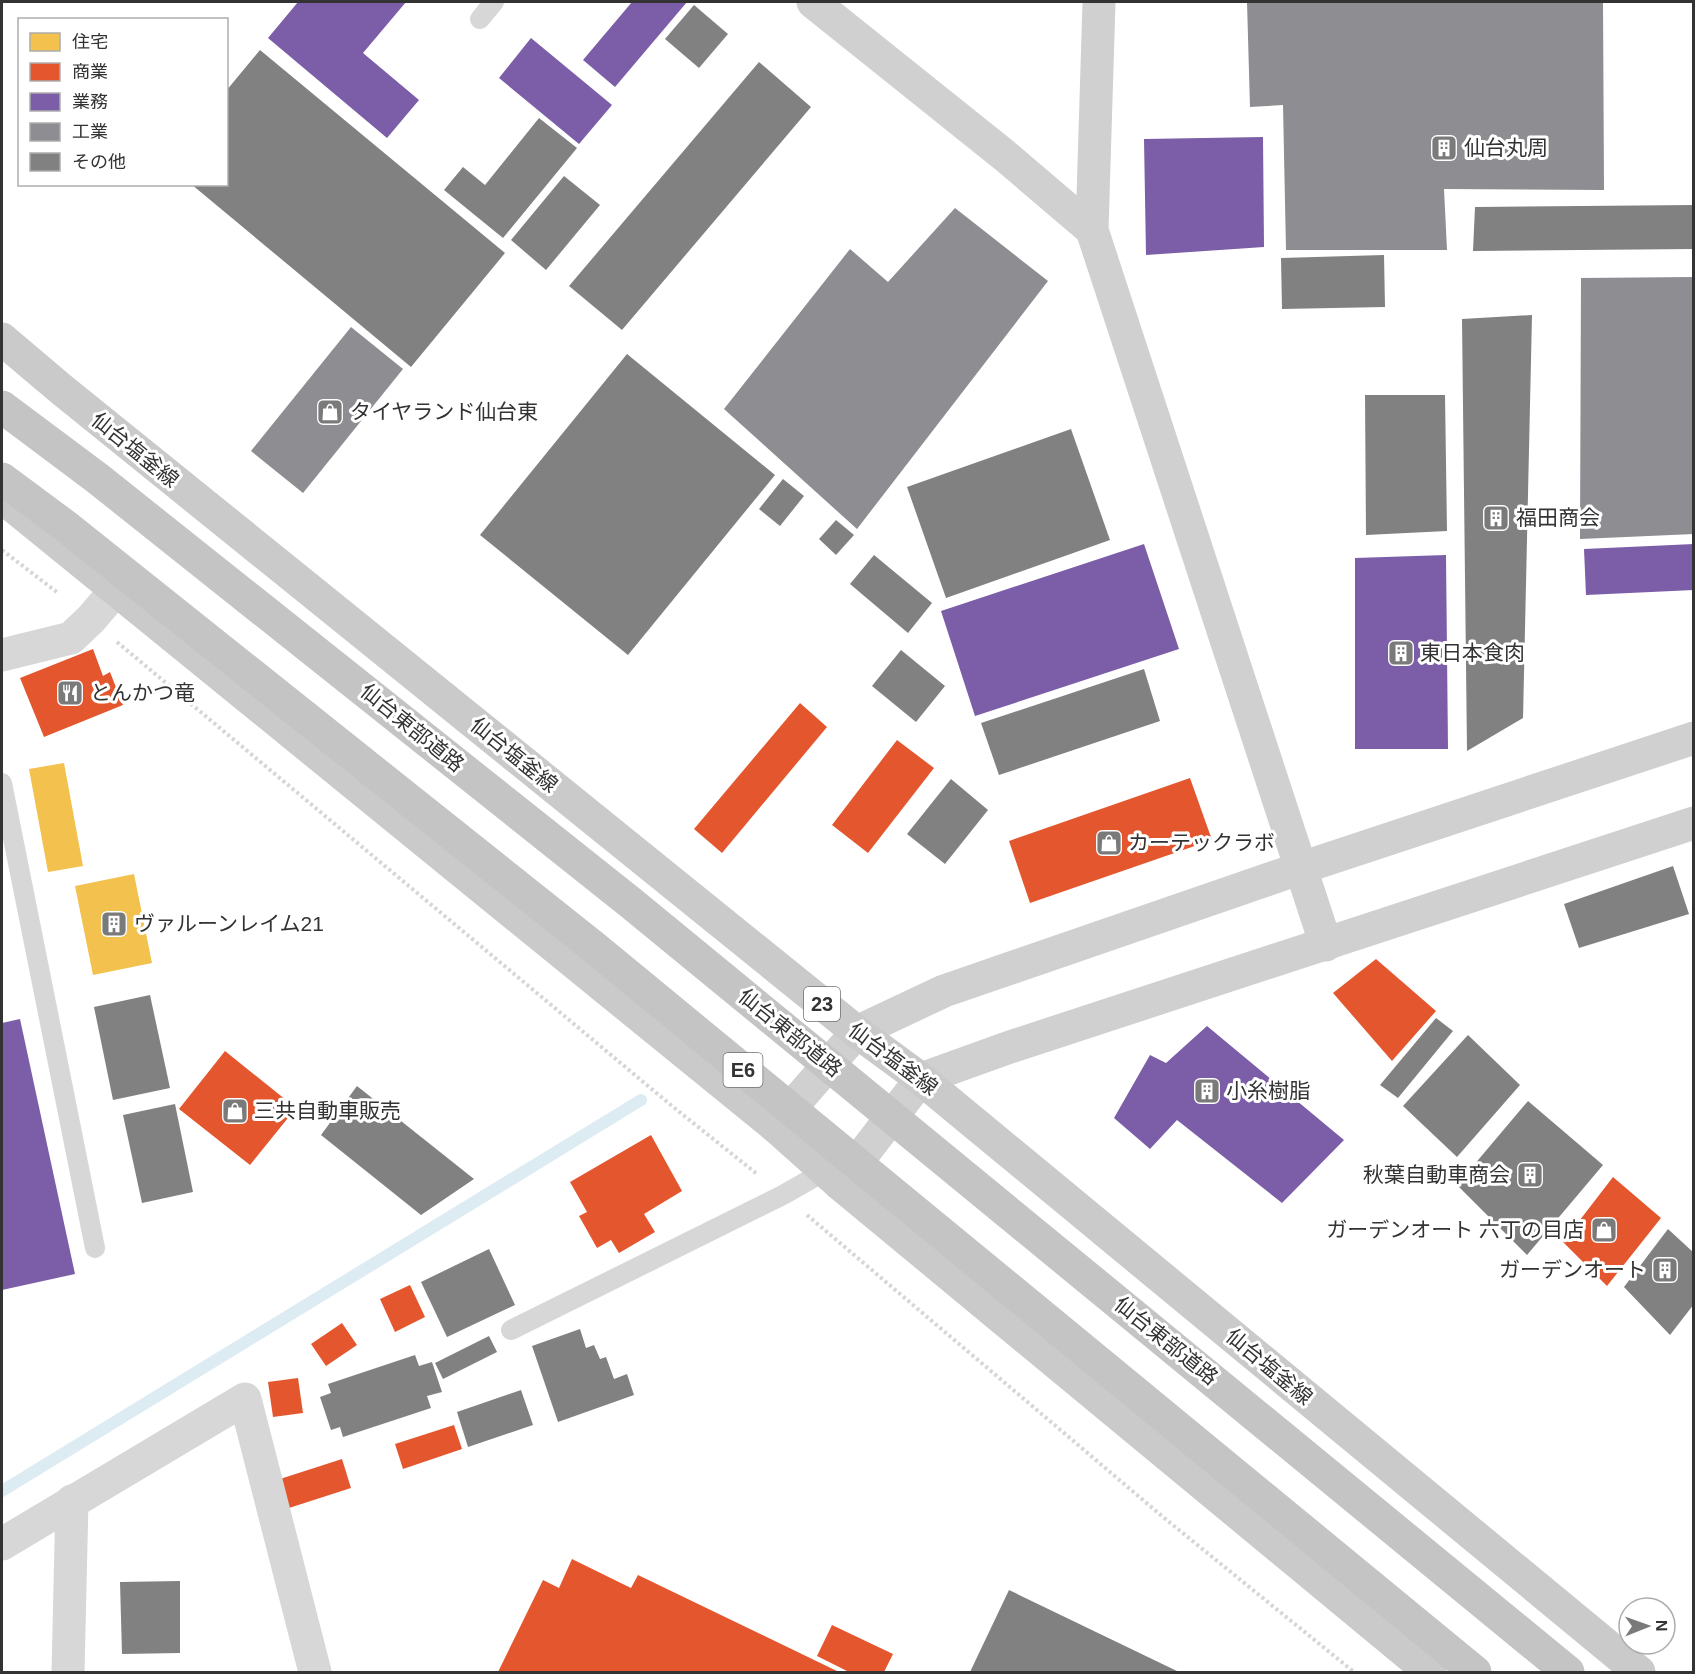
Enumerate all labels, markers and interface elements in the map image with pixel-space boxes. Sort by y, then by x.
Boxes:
legend [18,18,228,186]
text: 住宅 [72,32,108,52]
text: 商業 [72,62,108,82]
text: 業務 [72,92,108,112]
text: 工業 [72,122,108,142]
building icon: 仙台丸周 [1429,133,1459,163]
place label: 仙台丸周 [1464,136,1548,159]
text: その他 [72,152,126,172]
shop icon: タイヤランド仙台東 [315,397,345,427]
place label: タイヤランド仙台東 [350,400,538,423]
street label: 仙台塩釜線 [87,408,183,492]
building icon: 福田商会 [1481,503,1511,533]
place label: 福田商会 [1516,506,1600,529]
building icon: 東日本食肉 [1386,638,1416,668]
place label: 東日本食肉 [1420,641,1525,664]
restaurant icon: とんかつ竜 [55,678,85,708]
street label: 仙台東部道路 [356,679,469,776]
place label: とんかつ竜 [90,681,195,704]
street label: 仙台塩釜線 [466,713,562,797]
shop icon: カーテックラボ [1094,828,1124,858]
place label: カーテックラボ [1128,831,1275,854]
building icon: ヴァルーンレイム21 [99,909,129,939]
place label: ヴァルーンレイム21 [134,912,324,935]
street label: 仙台東部道路 [734,984,847,1081]
road number: 23 [804,987,840,1021]
street label: 仙台塩釜線 [844,1018,942,1099]
road number: E6 [724,1053,762,1087]
building icon: 小糸樹脂 [1192,1076,1222,1106]
place label: 小糸樹脂 [1226,1079,1310,1102]
shop icon: 三共自動車販売 [220,1096,250,1126]
place label: 三共自動車販売 [254,1099,401,1122]
building icon: 秋葉自動車商会 [1515,1160,1545,1190]
place label: 秋葉自動車商会 [1363,1163,1510,1186]
shop icon: ガーデンオート 六丁の目店 [1589,1215,1619,1245]
place label: ガーデンオート 六丁の目店 [1326,1218,1584,1241]
building icon: ガーデンオート [1650,1255,1680,1285]
place label: ガーデンオート [1499,1258,1646,1281]
street label: 仙台東部道路 [1110,1292,1223,1389]
street label: 仙台塩釜線 [1222,1324,1317,1409]
north arrow [1617,1596,1677,1656]
text: N [1653,1620,1670,1632]

